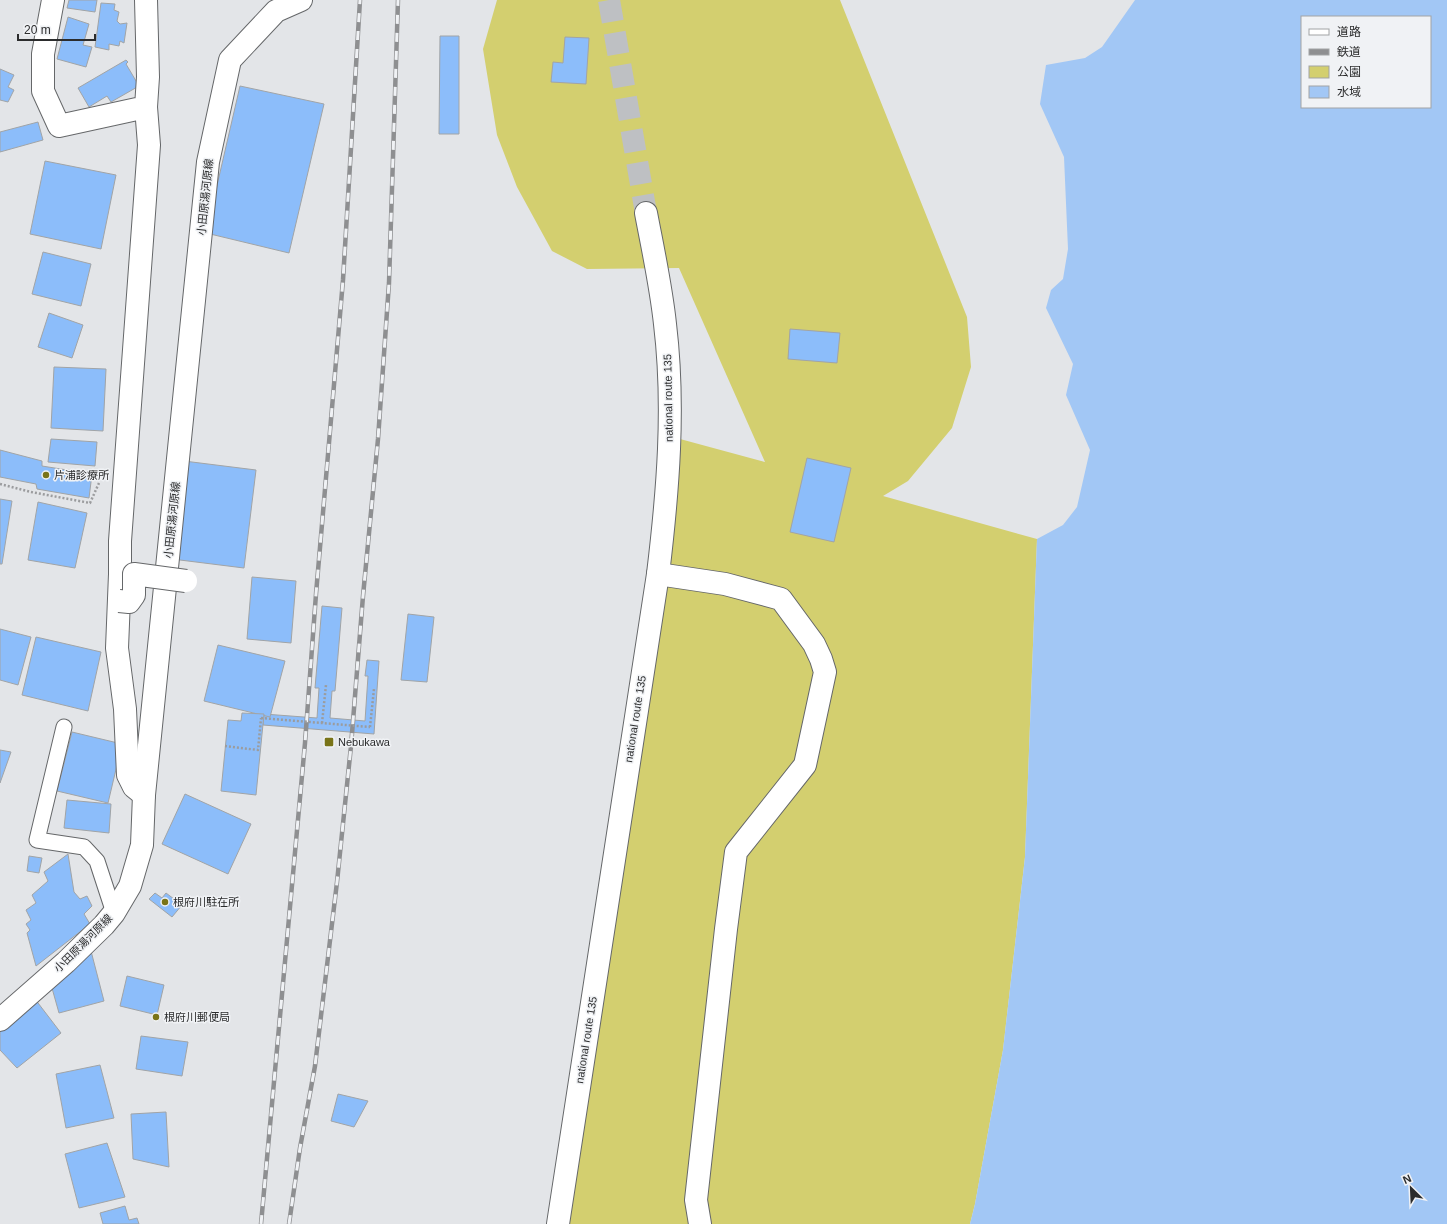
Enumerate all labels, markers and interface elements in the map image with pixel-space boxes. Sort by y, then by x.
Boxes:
scale bar [18,16,95,42]
legend [1301,16,1431,108]
text: 20 m [24,23,51,37]
text: 道路 [1337,25,1361,39]
text: 鉄道 [1337,45,1361,59]
text: 公園 [1337,65,1361,79]
text: 水域 [1337,85,1361,99]
street label: 小田原湯河原線 [195,158,215,236]
street label: national route 135 [661,354,675,442]
place label: 片浦診療所 [54,469,110,481]
marker: 片浦診療所 [41,470,51,480]
street label: 小田原湯河原線 [162,481,182,559]
street label: national route 135 [622,675,648,763]
marker: Nebukawa [323,736,335,748]
place label: Nebukawa [338,736,391,748]
place label: 根府川駐在所 [173,896,240,908]
marker: 根府川駐在所 [160,897,170,907]
street label: 小田原湯河原線 [52,912,114,974]
street label: national route 135 [573,996,599,1084]
place label: 根府川郵便局 [164,1011,230,1023]
marker: 根府川郵便局 [151,1012,161,1022]
north arrow [1391,1168,1431,1208]
text: N [1401,1172,1413,1186]

